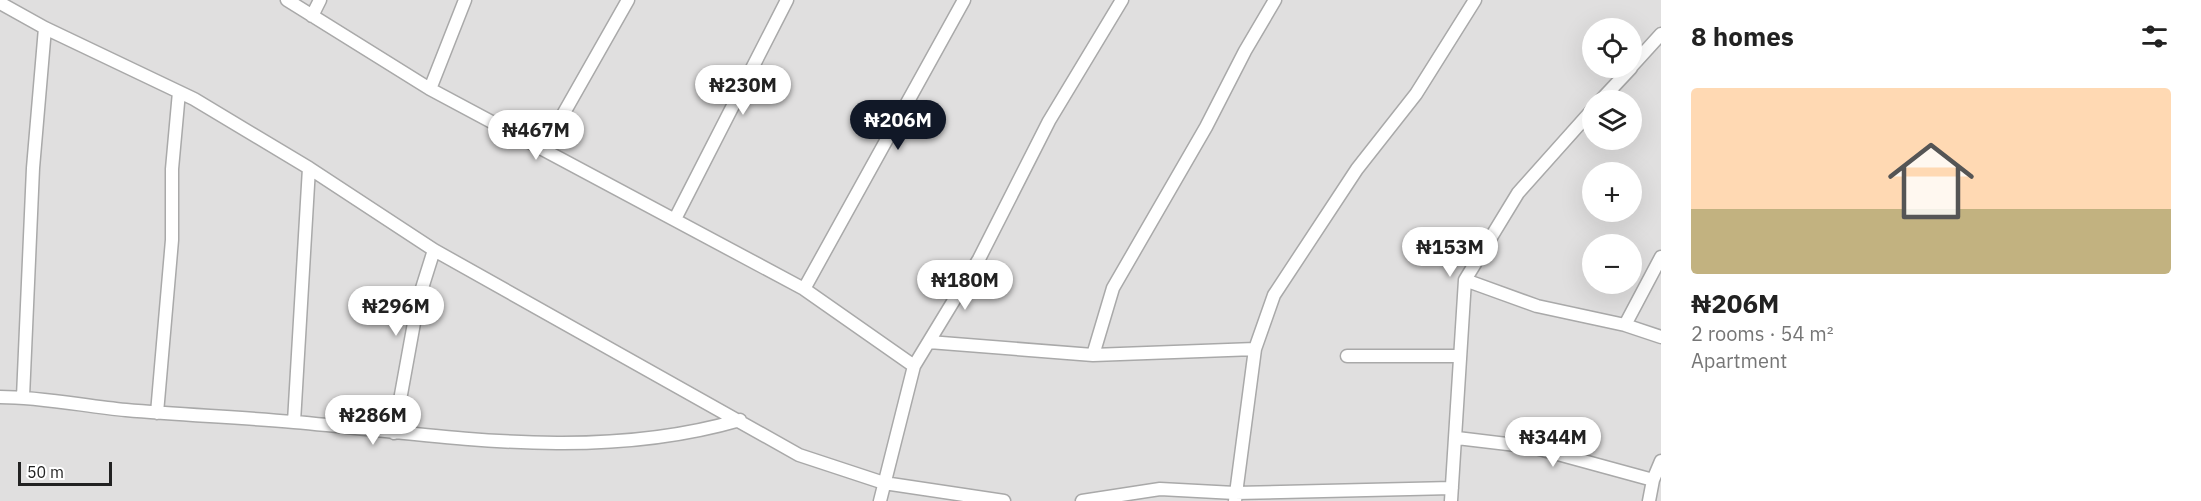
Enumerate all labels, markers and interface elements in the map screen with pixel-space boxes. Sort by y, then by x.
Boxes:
map controls [1582,18,1642,294]
button: locate [1582,18,1642,78]
text: 8 homes [1691,19,1794,53]
icon: filters [2138,20,2171,53]
pin: ₦230M [701,65,785,116]
text: ₦230M [709,71,777,98]
button: layers [1582,90,1642,150]
pin: ₦206M [856,100,940,151]
text: ₦206M [864,106,932,133]
pin: ₦467M [494,110,578,161]
text: ₦467M [502,116,570,143]
icon: home [1877,127,1985,235]
button: + [1582,162,1642,222]
pin: ₦153M [1408,227,1492,278]
text: ₦153M [1416,233,1484,260]
button: − [1582,234,1642,294]
pin: ₦180M [923,260,1007,311]
text: ₦180M [931,266,999,293]
pin: ₦296M [354,286,438,337]
text: ₦206M [1691,286,1779,320]
text: ₦296M [362,292,430,319]
text: 2 rooms · 54 m² [1691,320,1834,347]
text: Apartment [1691,347,1787,374]
pin: ₦286M [331,395,415,446]
text: ₦286M [339,401,407,428]
pin: ₦344M [1511,417,1595,468]
text: ₦344M [1519,423,1587,450]
scale bar [18,459,112,486]
text: 50 m [27,462,64,482]

